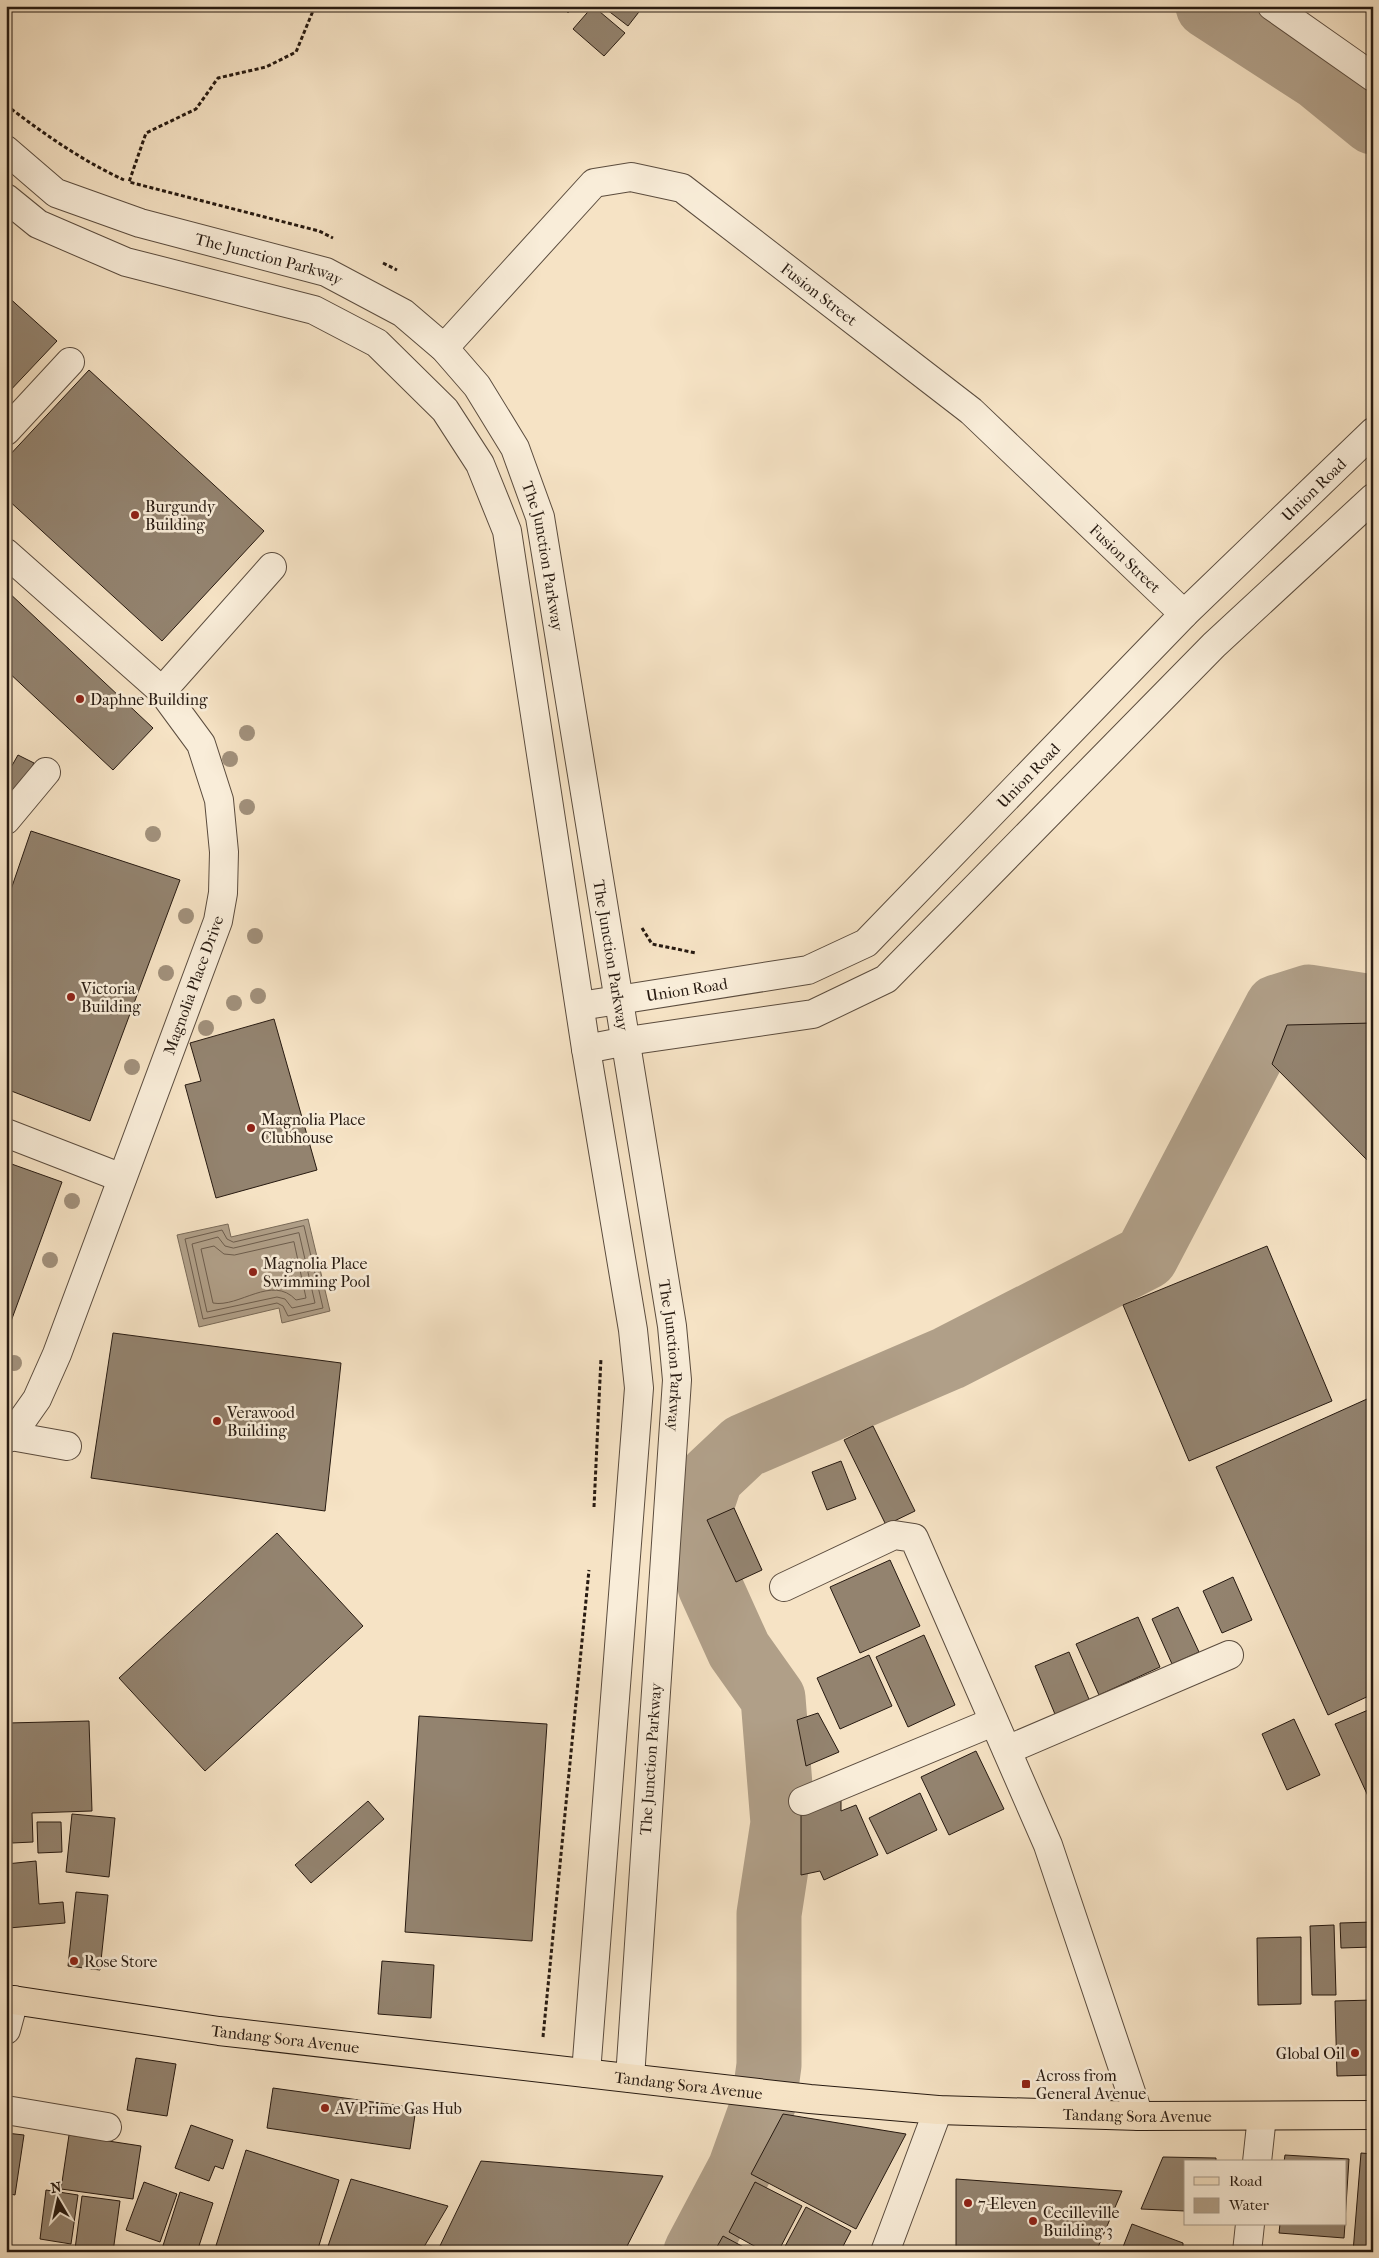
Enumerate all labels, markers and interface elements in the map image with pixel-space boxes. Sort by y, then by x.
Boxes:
street label: The Junction Parkway [193,229,346,289]
street label: Fusion Street [777,259,861,330]
street label: Union Road [1277,454,1350,525]
street label: The Junction Parkway [518,479,568,633]
place label: Burgundy Building [145,497,216,534]
marker: Burgundy Building [129,509,141,521]
street label: Fusion Street [1086,520,1165,597]
place label: Daphne Building [90,690,208,709]
marker: Daphne Building [74,693,86,705]
street label: Union Road [993,739,1064,812]
street label: The Junction Parkway [589,878,633,1033]
street label: Magnolia Place Drive [159,913,228,1057]
street label: Union Road [644,974,729,1005]
place label: Victoria Building [80,979,141,1016]
marker: Victoria Building [65,991,77,1003]
place label: Magnolia Place Clubhouse [261,1110,365,1147]
marker: Magnolia Place Clubhouse [245,1122,257,1134]
place label: Magnolia Place Swimming Pool [263,1254,371,1291]
marker: Magnolia Place Swimming Pool [247,1266,259,1278]
street label: The Junction Parkway [655,1278,686,1432]
place label: Verawood Building [226,1403,295,1440]
marker: Verawood Building [211,1415,223,1427]
street label: The Junction Parkway [636,1682,665,1836]
place label: Rose Store [84,1952,157,1971]
marker: Rose Store [68,1955,80,1967]
street label: Tandang Sora Avenue [210,2021,360,2057]
place label: Global Oil [1276,2044,1346,2063]
marker: Global Oil [1349,2047,1361,2059]
place label: Across from General Avenue [1035,2066,1146,2103]
street label: Tandang Sora Avenue [613,2068,764,2103]
marker: Across from General Avenue [1020,2078,1032,2090]
place label: AV Prime Gas Hub [334,2099,462,2118]
marker: AV Prime Gas Hub [319,2102,331,2114]
street label: Tandang Sora Avenue [1062,2105,1212,2126]
legend [1184,2160,1346,2226]
text: Road [1229,2172,1263,2190]
north arrow [32,2176,82,2226]
text: N [49,2178,63,2197]
place label: 7-Eleven [978,2194,1037,2213]
text: Water [1228,2196,1269,2214]
marker: 7-Eleven [962,2197,974,2209]
place label: Cecilleville Building 3 [1043,2203,1119,2240]
marker: Cecilleville Building 3 [1027,2215,1039,2227]

